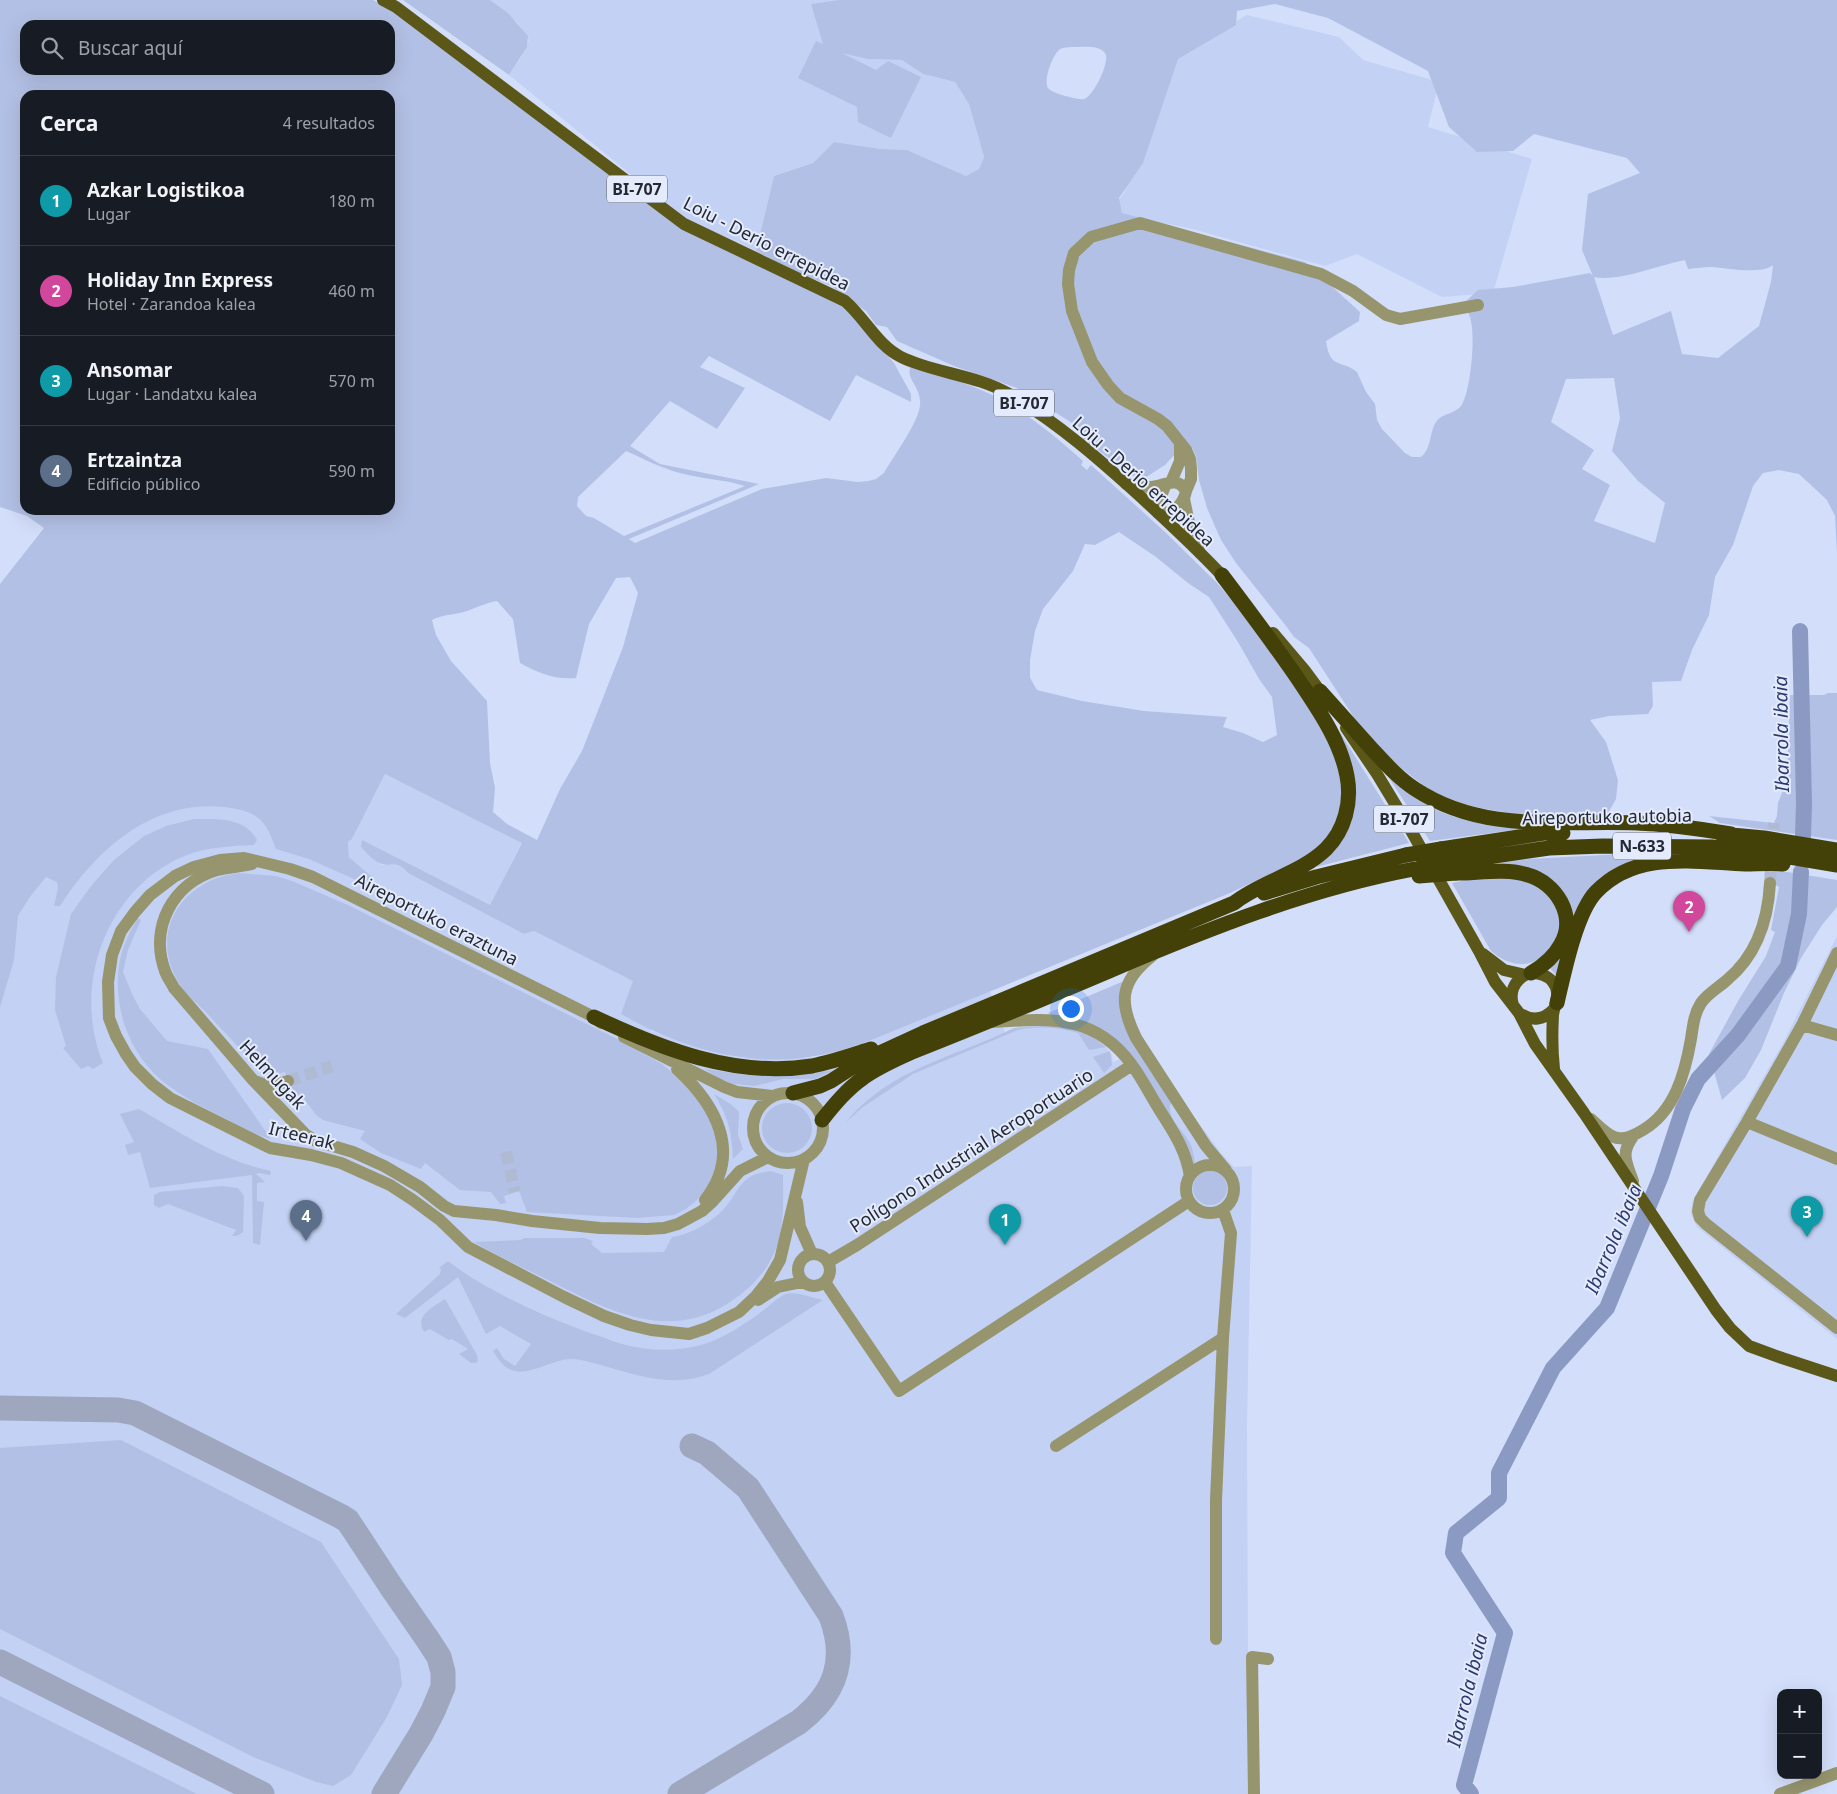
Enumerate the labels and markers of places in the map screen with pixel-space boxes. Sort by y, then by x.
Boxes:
pin: 2 [1673,891,1705,932]
pin: 3 [1791,1196,1823,1237]
pin: 4 [290,1200,322,1241]
pin: 1 [989,1204,1021,1245]

